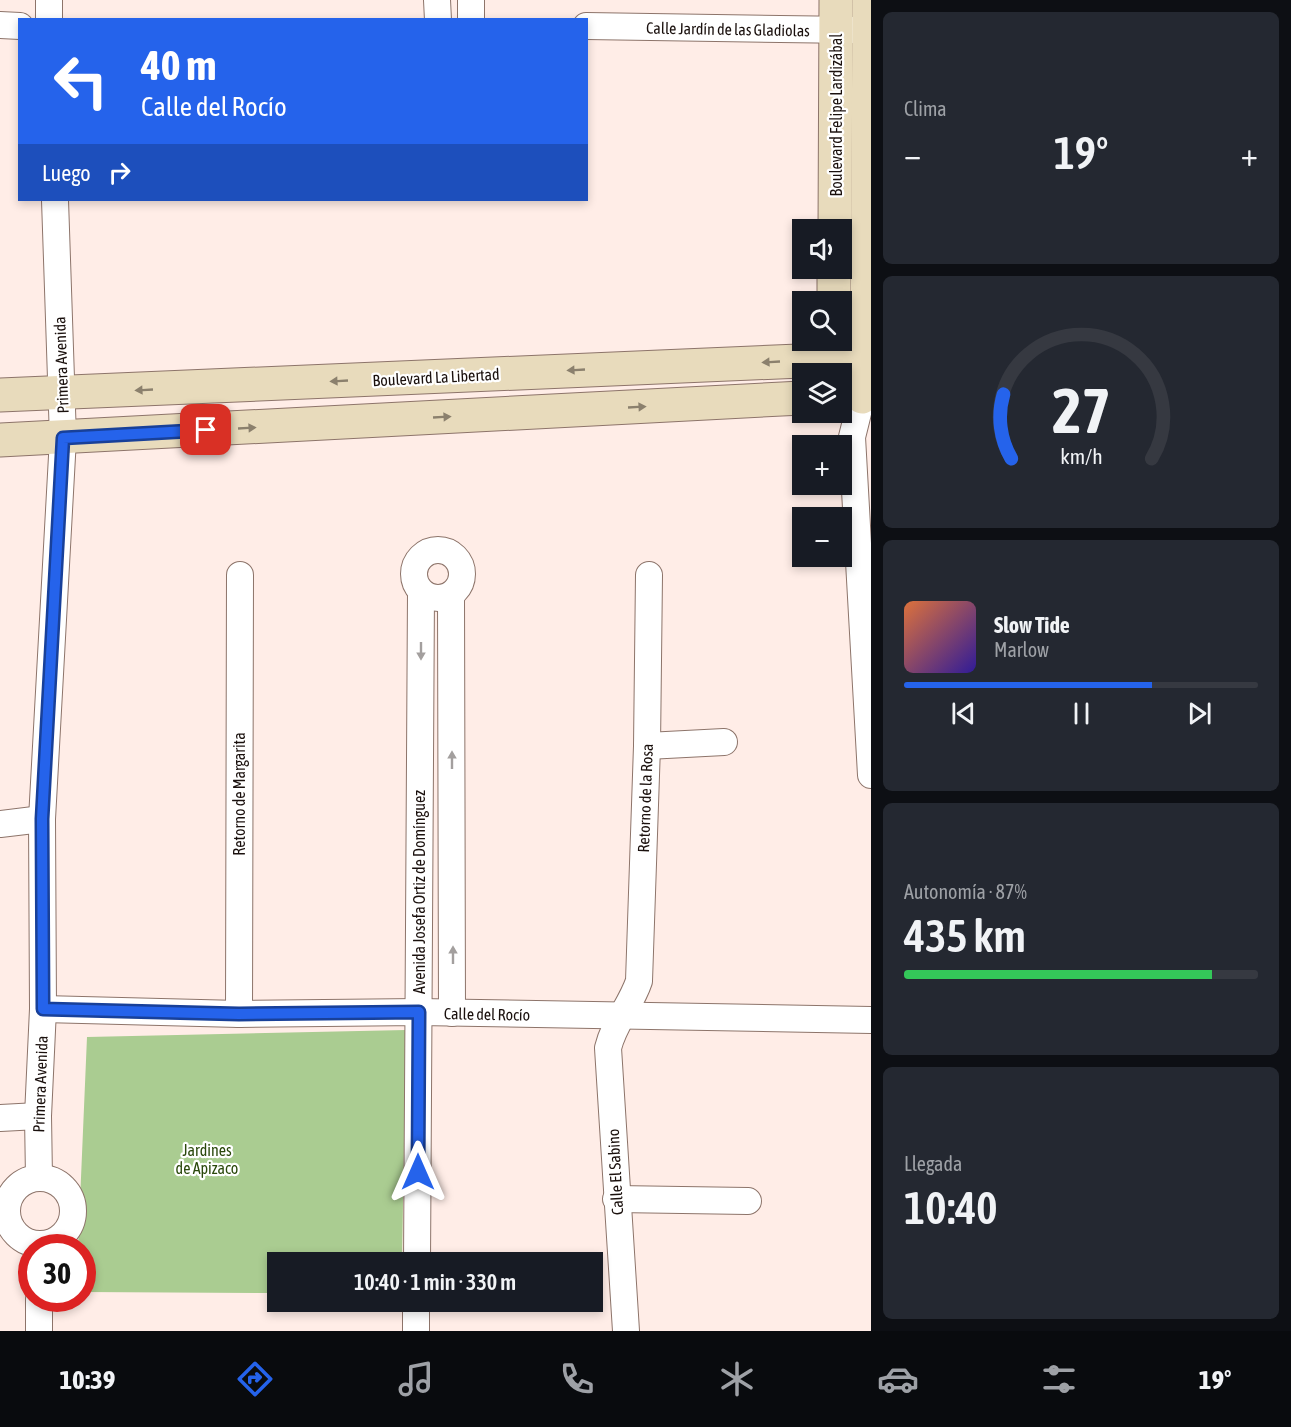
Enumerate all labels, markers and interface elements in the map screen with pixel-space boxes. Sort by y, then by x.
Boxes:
street label: Calle Jardín de las Gladiolas [646,19,810,39]
street label: Boulevard Felipe Lardizábal [827,33,846,196]
text: 40 m [141,41,216,89]
icon: left [42,42,120,120]
text: Calle del Rocío [141,91,287,122]
text: Clima [904,97,947,120]
text: 19° [1054,127,1108,179]
text: − [904,135,921,173]
text: + [1241,135,1258,173]
icon: right [103,156,136,189]
text: Luego [42,160,91,186]
map controls [792,219,852,567]
button: sound [792,219,852,279]
button: search [792,291,852,351]
street label: Primera Avenida [50,316,72,414]
one-way arrow [761,357,780,366]
button: layers [792,363,852,423]
street label: Boulevard La Libertad [372,365,500,389]
one-way arrow [566,366,585,375]
text: 27 [1052,375,1110,446]
one-way arrow [330,377,349,386]
one-way arrow [135,385,154,394]
one-way arrow [627,402,646,412]
pin [180,404,231,455]
icon: arrive [189,413,222,446]
one-way arrow [432,413,451,422]
one-way arrow [238,423,257,432]
button: + [792,435,852,495]
text: km/h [1060,444,1102,469]
button: − [792,507,852,567]
text: Slow Tide [994,612,1070,638]
text: Marlow [994,638,1049,661]
one-way arrow [416,641,426,660]
icon: previous [947,697,980,730]
icon: pause [1065,697,1098,730]
icon: next [1183,697,1216,730]
street label: Retorno de Margarita [230,732,249,856]
street label: Retorno de la Rosa [634,743,656,853]
one-way arrow [447,750,457,769]
street label: Avenida Josefa Ortiz de Domínguez [410,790,429,994]
text: Autonomía · 87% [904,880,1027,903]
text: 435 km [904,910,1026,962]
one-way arrow [448,945,458,964]
street label: Calle del Rocío [444,1004,530,1024]
street label: Primera Avenida [29,1035,51,1133]
street label: Calle El Sabino [604,1128,626,1216]
position arrow [386,1140,450,1204]
park label: Jardines de Apizaco [176,1141,238,1178]
text: Llegada [904,1152,962,1175]
text: 10:40 [904,1182,998,1234]
speed limit sign: 30 [18,1234,96,1312]
text: 10:40 · 1 min · 330 m [354,1269,516,1295]
icon: directions [234,1358,276,1400]
icon: music [395,1358,437,1400]
icon: phone [556,1358,598,1400]
icon: climate [716,1358,758,1400]
icon: car [877,1358,919,1400]
icon: filters [1038,1358,1080,1400]
text: 10:39 [59,1364,115,1395]
text: 19° [1199,1364,1232,1395]

